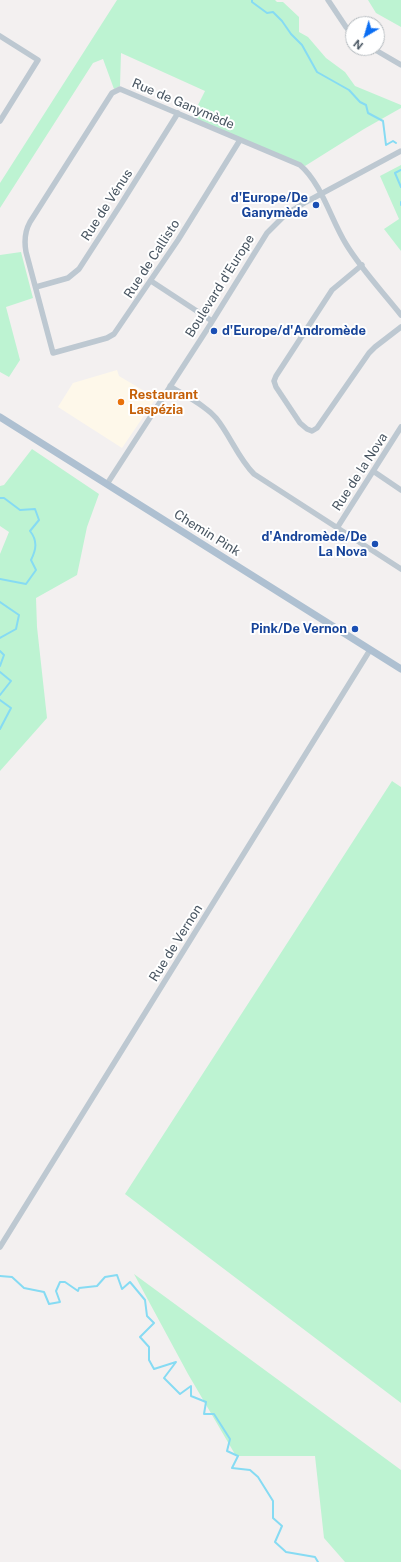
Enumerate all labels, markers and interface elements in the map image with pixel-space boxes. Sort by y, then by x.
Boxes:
north arrow [345,16,385,56]
text: N [351,37,365,52]
street label: Rue de Ganymède [129,75,237,133]
street label: Rue de Vénus [78,166,136,244]
place label: d'Europe/De Ganymède [231,190,308,221]
marker: d'Europe/De Ganymède [311,200,321,210]
street label: Rue de Callisto [121,217,183,301]
street label: Boulevard d'Europe [182,232,258,340]
place label: d'Europe/d'Andromède [222,323,366,339]
marker: d'Europe/d'Andromède [209,326,219,336]
place label: Restaurant Laspézia [129,387,198,418]
marker: Restaurant Laspézia [116,397,126,407]
street label: Rue de la Nova [329,430,391,514]
street label: Chemin Pink [171,506,243,560]
place label: d'Andromède/De La Nova [262,529,367,560]
marker: d'Andromède/De La Nova [370,539,380,549]
place label: Pink/De Vernon [251,621,347,637]
marker: Pink/De Vernon [350,624,360,634]
street label: Rue de Vernon [146,902,206,984]

